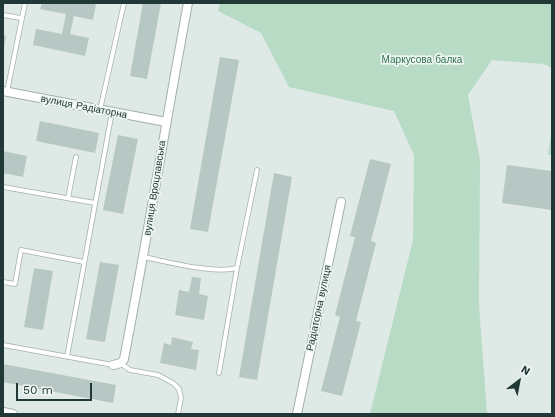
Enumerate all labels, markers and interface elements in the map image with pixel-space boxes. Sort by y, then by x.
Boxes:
park label: Маркусова балка [382,54,462,66]
street label: вулиця Радіаторна [40,93,128,121]
street label: вулиця Вроцлавська [142,139,168,237]
street label: Радіаторна вулиця [304,264,334,352]
north arrow [499,361,539,401]
text: N [519,363,533,378]
scale bar [18,375,94,401]
text: 50 m [23,383,53,397]

